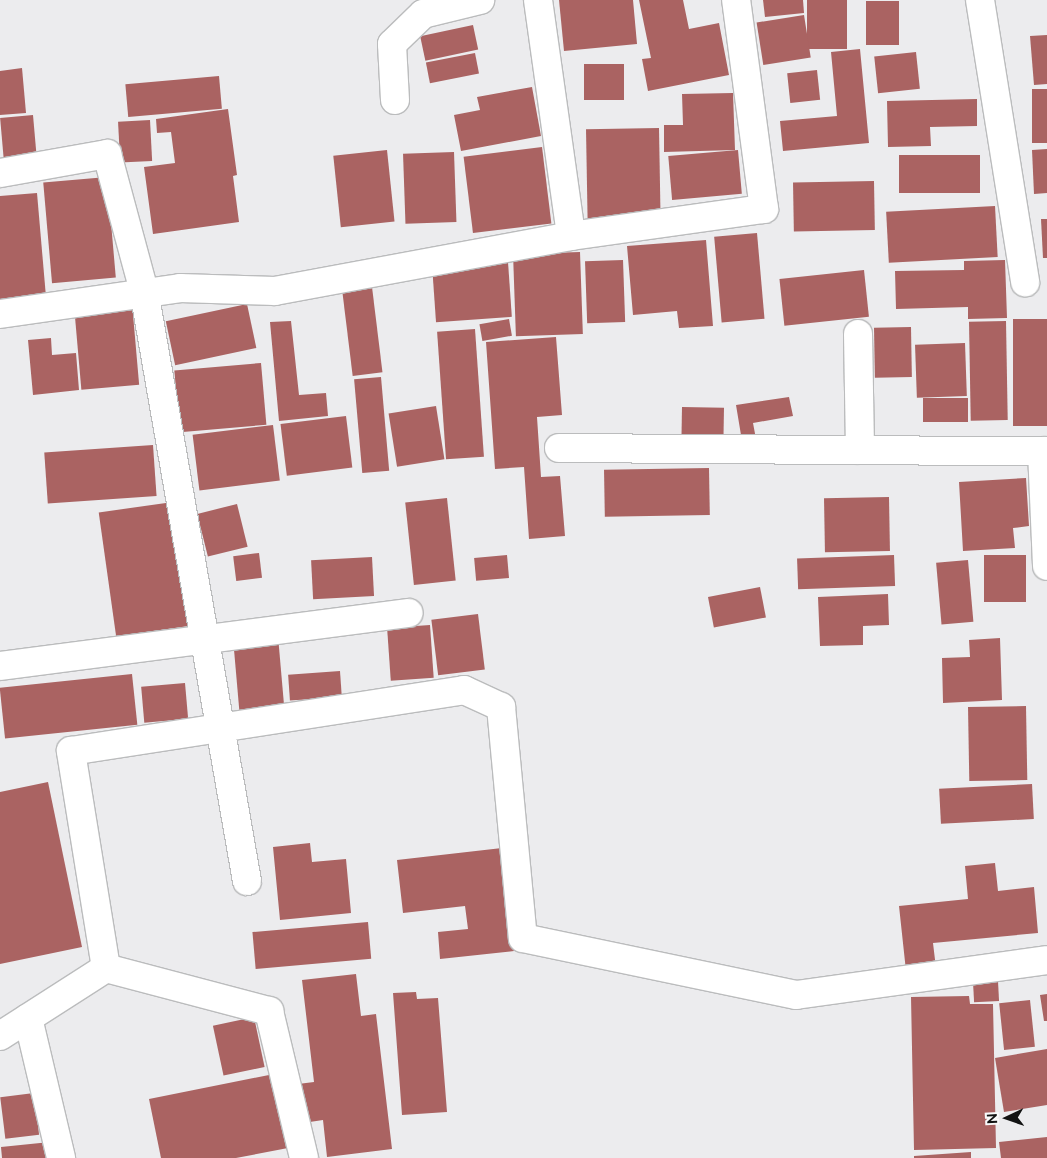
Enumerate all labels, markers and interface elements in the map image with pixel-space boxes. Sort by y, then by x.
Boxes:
north arrow [982,1093,1032,1143]
text: N [984,1113,1000,1125]

